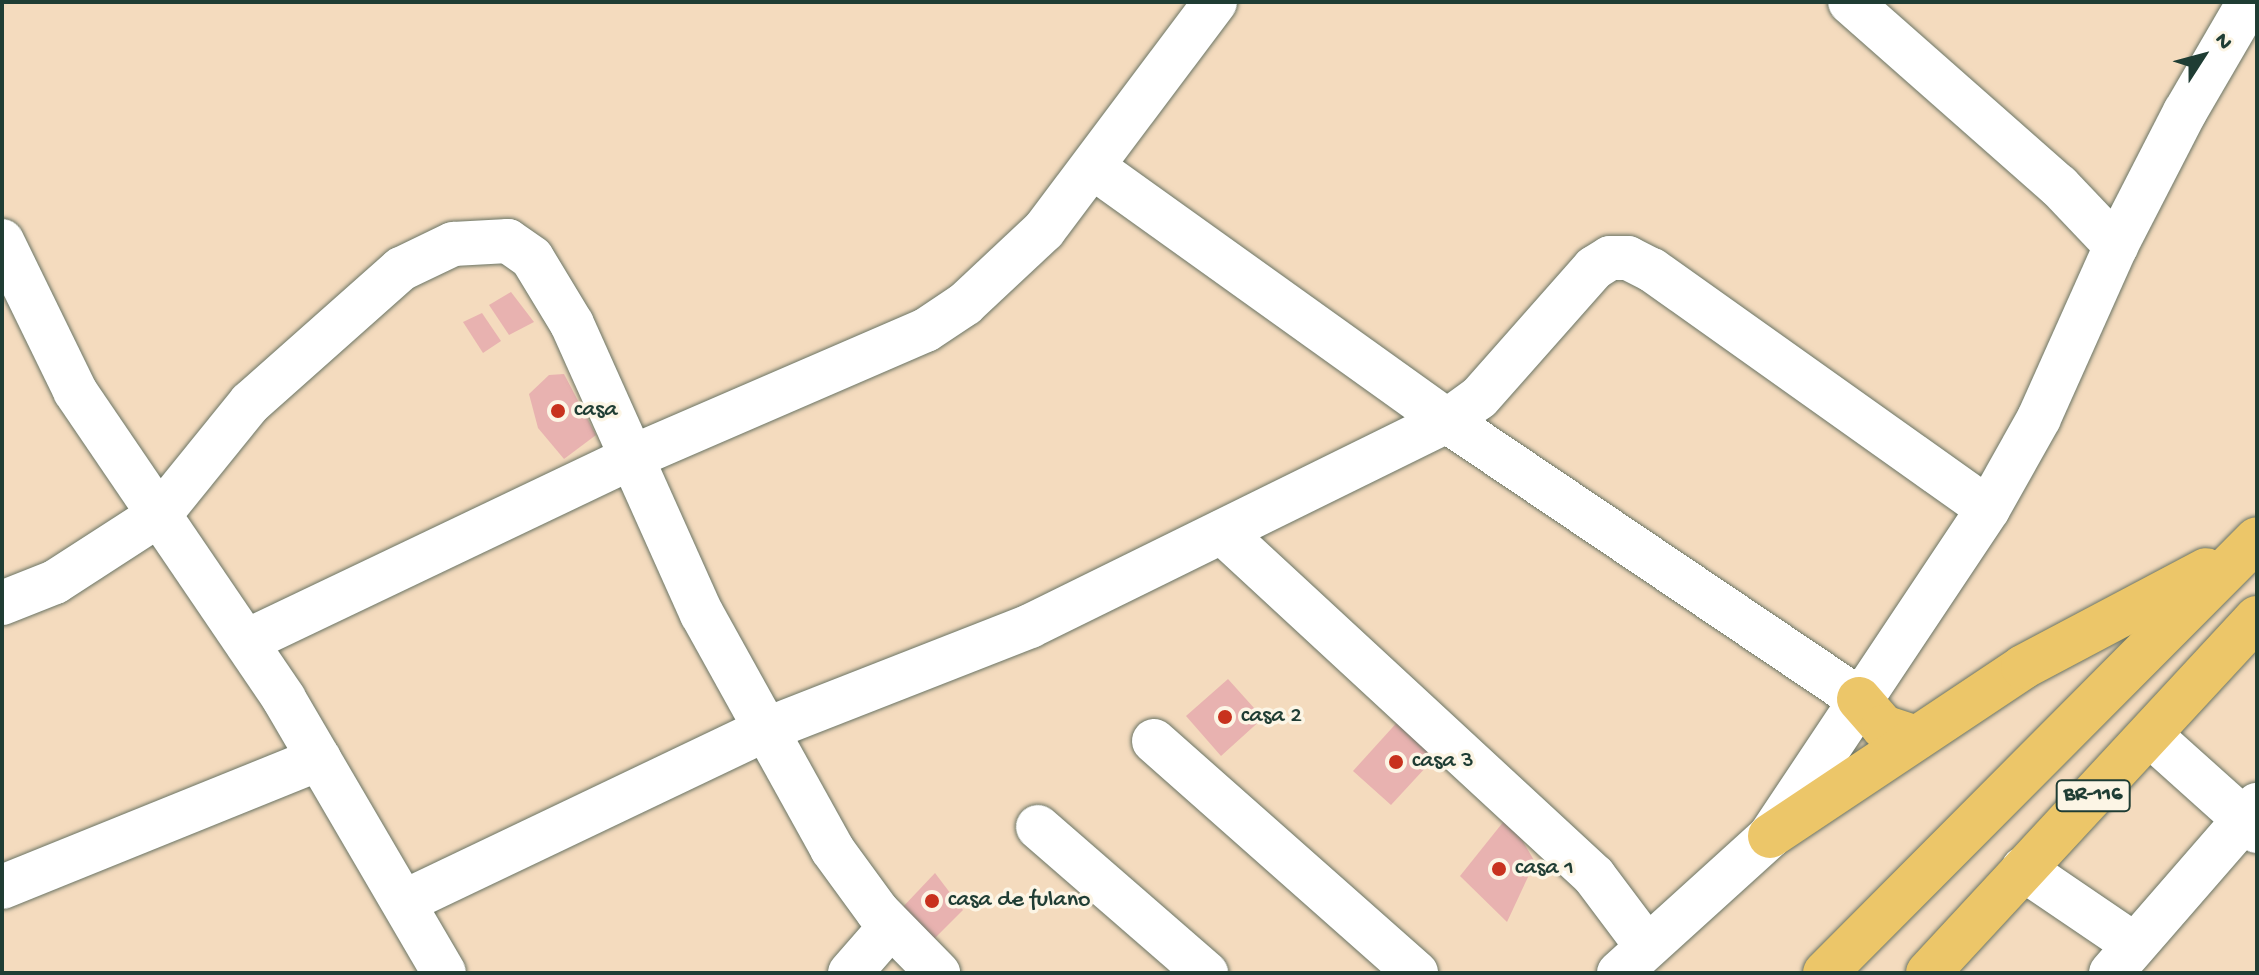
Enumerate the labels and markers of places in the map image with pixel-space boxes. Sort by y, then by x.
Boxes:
place label: casa [574,397,618,425]
marker: casa [549,402,567,420]
place label: casa 2 [1241,703,1302,731]
marker: casa 2 [1216,708,1234,726]
place label: casa 3 [1412,748,1474,776]
marker: casa 3 [1387,753,1405,771]
place label: casa 1 [1515,855,1574,883]
marker: casa 1 [1490,860,1508,878]
place label: casa de fulano [948,887,1091,915]
marker: casa de fulano [923,892,941,910]

